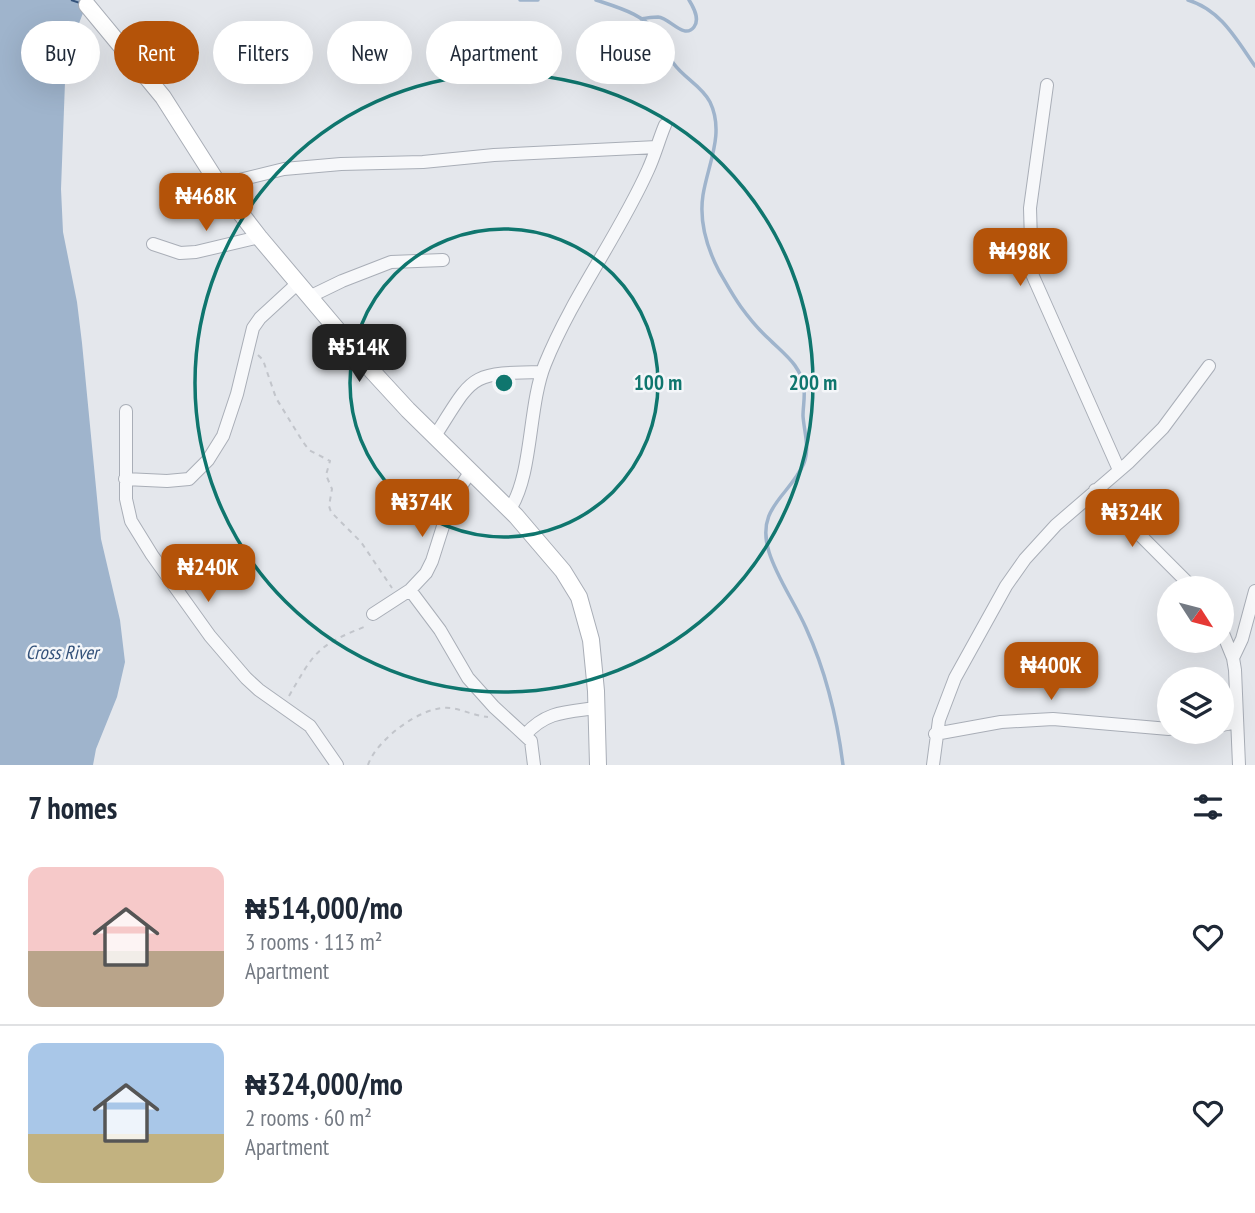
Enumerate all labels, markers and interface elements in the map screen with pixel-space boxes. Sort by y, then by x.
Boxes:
chip: Buy [21,21,100,84]
chip: Rent [114,21,199,84]
chip: Filters [213,21,313,84]
chip: New [327,21,412,84]
chip: Apartment [426,21,562,84]
chip: House [576,21,675,84]
pin: ₦468K [157,174,255,233]
text: ₦468K [175,181,237,210]
pin: ₦498K [971,229,1069,288]
text: ₦498K [989,236,1051,265]
pin: ₦514K [310,324,408,384]
text: ₦514K [328,332,390,361]
text: 100 m [634,369,682,396]
text: 200 m [789,369,837,396]
centre of rings [492,371,516,395]
pin: ₦374K [373,480,471,539]
text: ₦374K [391,487,453,516]
pin: ₦324K [1083,490,1181,549]
text: ₦324K [1101,497,1163,526]
pin: ₦240K [159,544,257,604]
text: ₦240K [177,552,239,581]
north arrow [1157,576,1234,653]
map controls [1157,576,1234,744]
water label: Cross River [26,640,101,664]
pin: ₦400K [1002,642,1100,702]
text: ₦400K [1020,650,1082,679]
button: layers [1157,667,1234,744]
text: 7 homes [28,788,117,827]
icon: filters [1189,788,1227,826]
text: ₦514,000/mo [245,888,403,927]
icon: home [84,895,168,979]
icon: heart [1189,918,1227,956]
text: 3 rooms · 113 m² [245,927,382,956]
text: Apartment [245,956,329,985]
text: ₦324,000/mo [245,1064,403,1103]
icon: home [84,1071,168,1155]
icon: heart [1189,1094,1227,1132]
text: 2 rooms · 60 m² [245,1103,372,1132]
text: Apartment [245,1132,329,1161]

